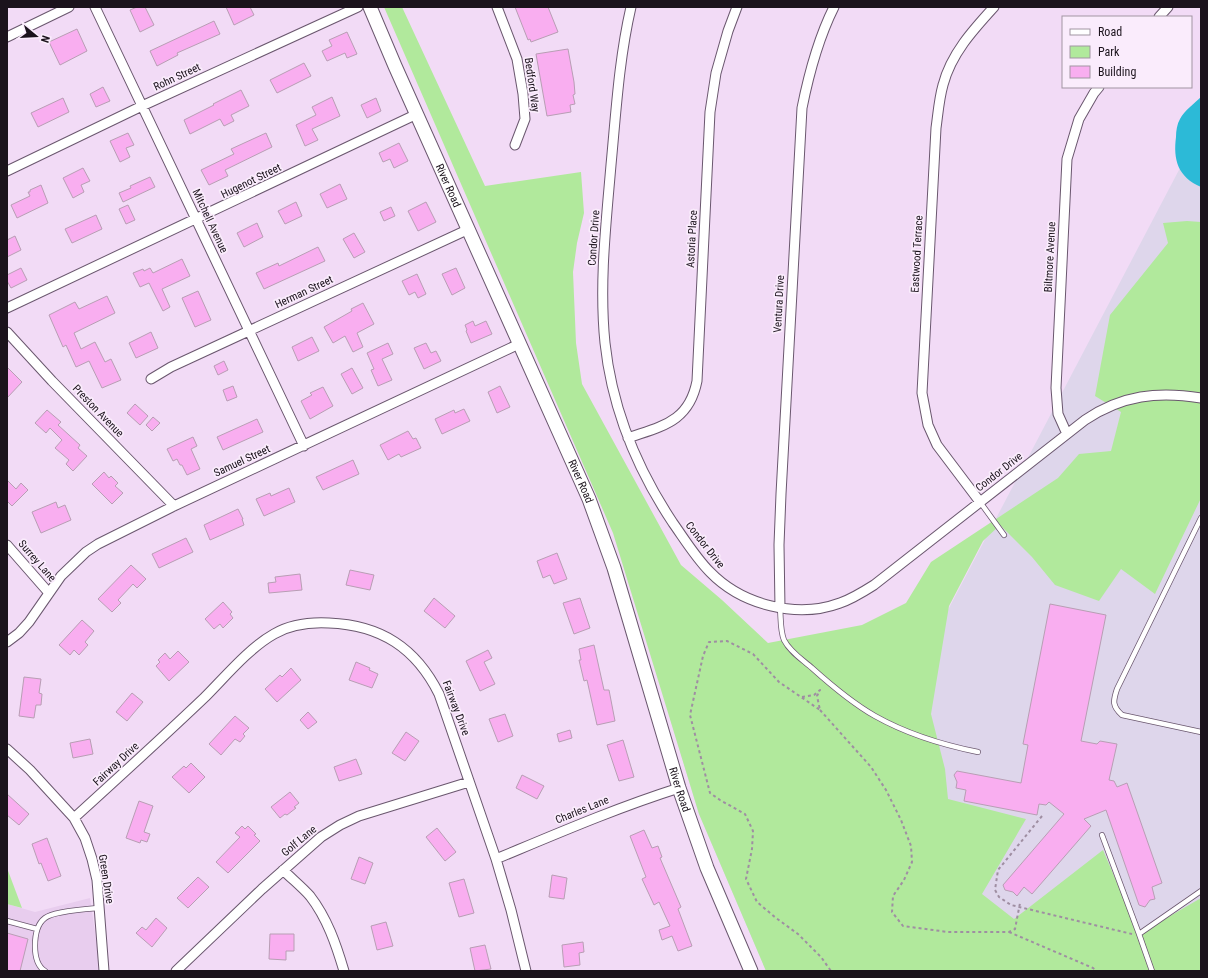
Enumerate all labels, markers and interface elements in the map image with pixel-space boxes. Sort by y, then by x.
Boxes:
north arrow [16,16,56,56]
legend [1062,16,1192,88]
text: Road [1098,25,1122,39]
text: N [38,34,52,44]
text: Park [1098,45,1120,59]
street label: Bedford Way [522,57,542,113]
street label: Rohn Street [151,60,203,94]
text: Building [1098,65,1136,79]
street label: Hugenot Street [219,161,283,201]
street label: River Road [433,162,464,209]
street label: Mitchell Avenue [190,187,230,255]
street label: Condor Drive [586,210,602,266]
street label: Astoria Place [684,210,700,268]
street label: Eastwood Terrace [908,215,926,293]
street label: Biltmore Avenue [1042,221,1058,293]
street label: Herman Street [273,273,335,311]
street label: Ventura Drive [771,275,787,333]
street label: Preston Avenue [70,382,126,440]
street label: Samuel Street [212,442,272,480]
street label: Condor Drive [973,450,1025,494]
street label: River Road [566,457,596,505]
street label: Condor Drive [683,519,727,571]
street label: Surrey Lane [15,538,59,584]
street label: Fairway Drive [440,679,472,737]
street label: Fairway Drive [90,740,142,788]
street label: River Road [667,766,693,814]
street label: Charles Lane [553,793,611,827]
street label: Golf Lane [279,823,319,859]
street label: Green Drive [96,853,116,905]

